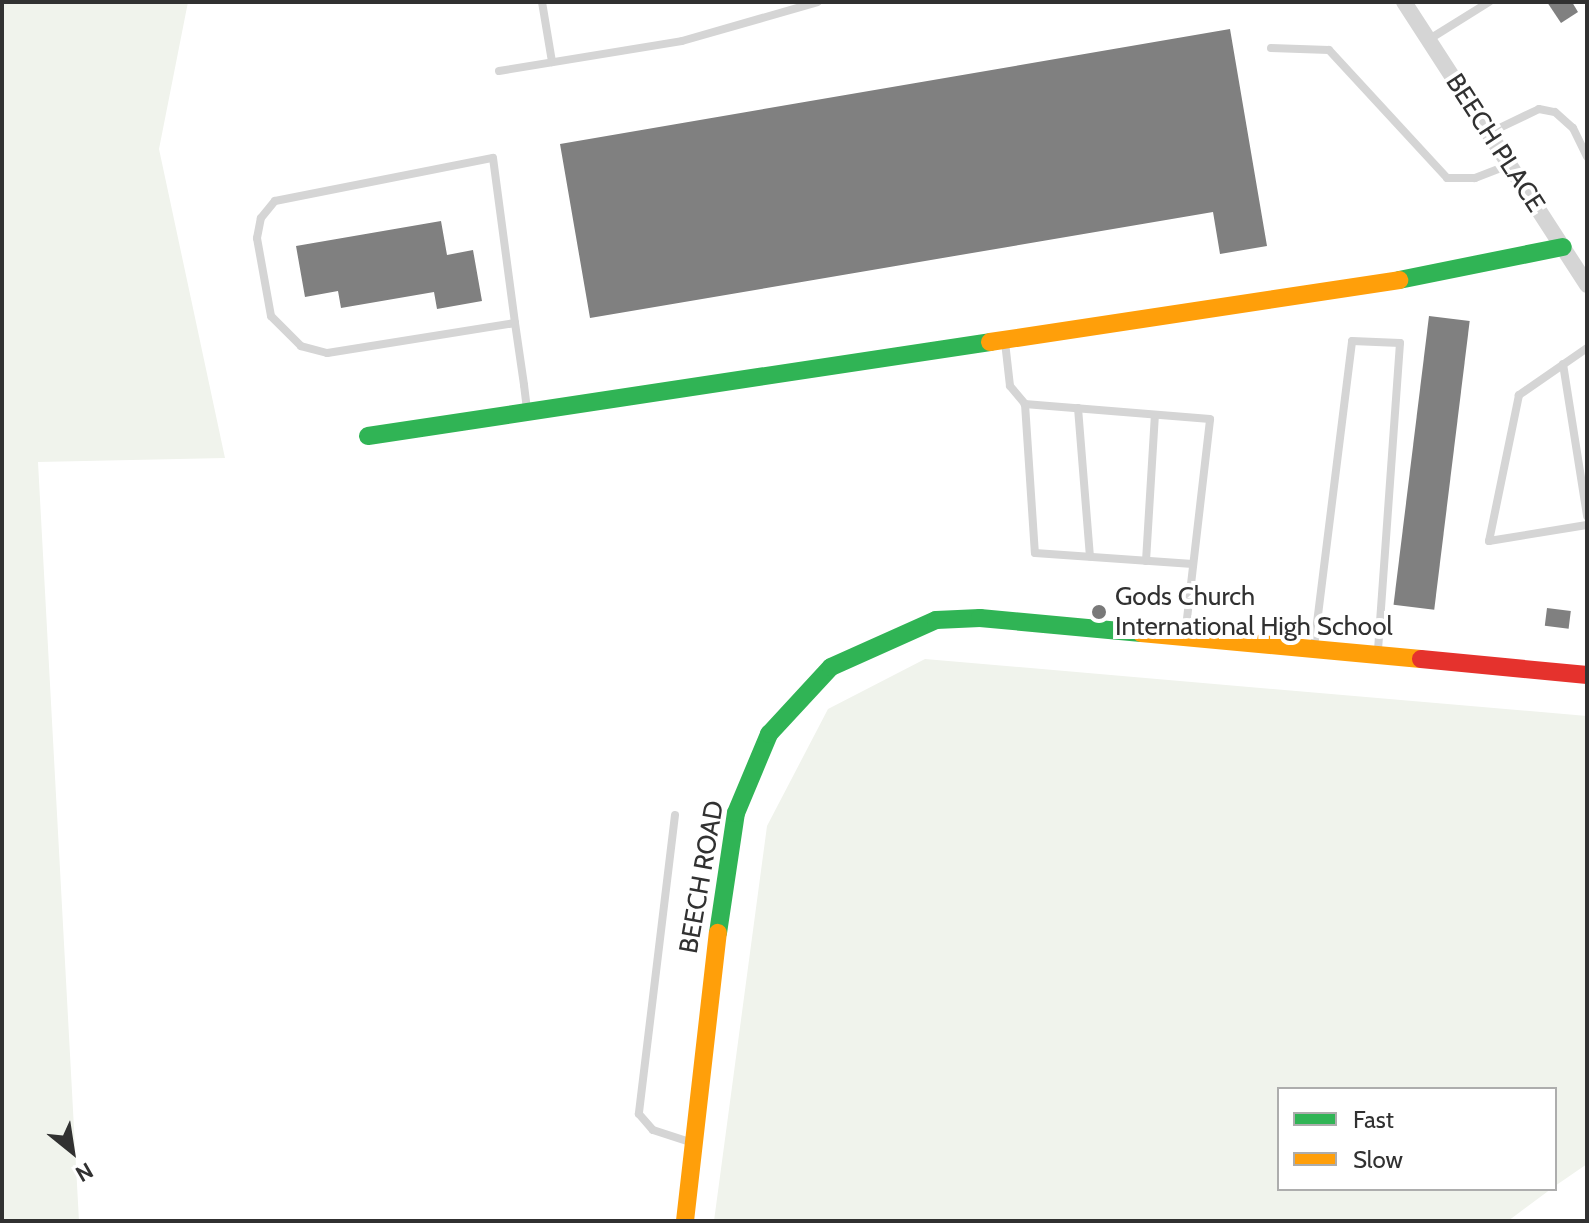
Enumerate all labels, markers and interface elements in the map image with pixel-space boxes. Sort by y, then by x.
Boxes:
street label: BEECH PLACE [1439,68,1551,218]
place label: Gods Church International High School [1115,581,1393,642]
marker: Gods Church International High School [1090,603,1108,621]
street label: BEECH ROAD [673,798,731,956]
legend [1277,1087,1557,1191]
text: Fast [1353,1105,1394,1134]
north arrow [32,1111,112,1191]
text: Slow [1353,1145,1403,1174]
text: N [71,1157,98,1188]

